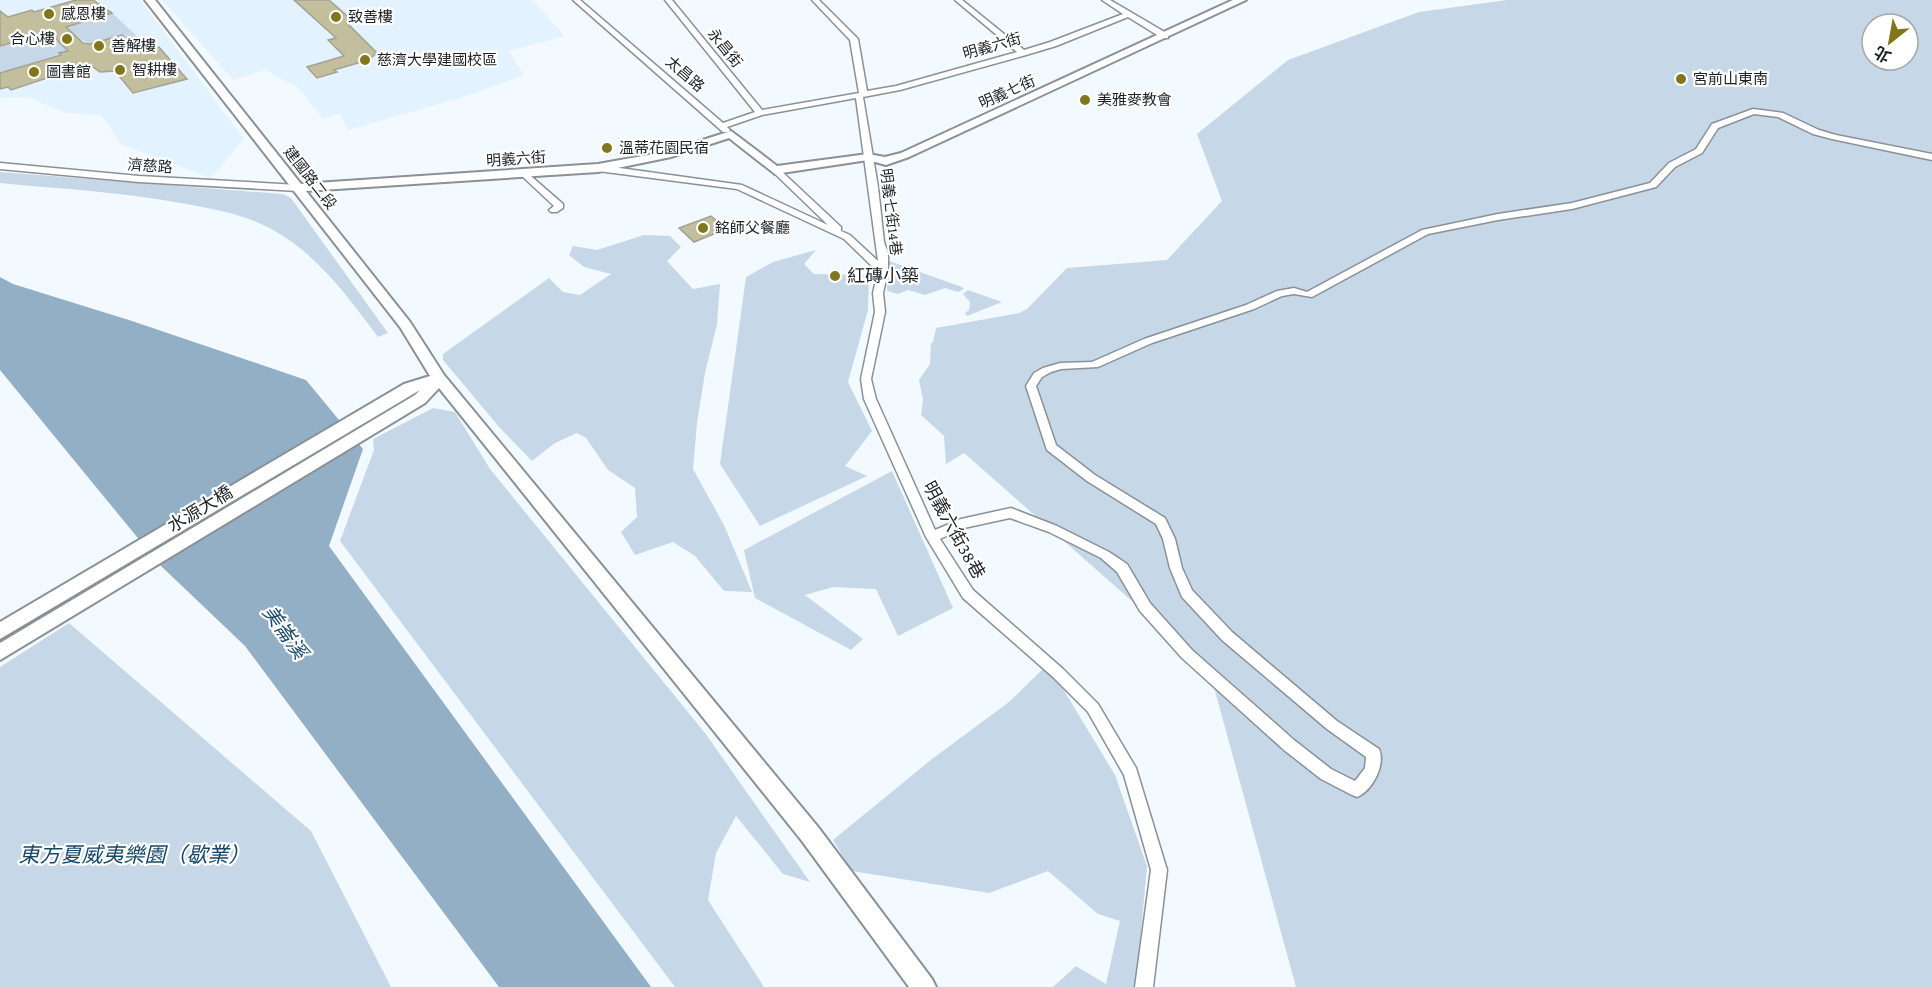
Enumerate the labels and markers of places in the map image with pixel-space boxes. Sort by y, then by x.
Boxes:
place label: 感恩樓 [61,5,106,22]
marker: 感恩樓 [42,7,56,21]
place label: 致善樓 [348,9,393,25]
marker: 致善樓 [329,10,343,24]
place label: 合心樓 [10,31,55,47]
marker: 合心樓 [60,32,74,46]
place label: 善解樓 [111,38,156,54]
marker: 善解樓 [92,39,106,53]
place label: 慈濟大學建國校區 [377,51,497,68]
marker: 慈濟大學建國校區 [358,53,372,67]
place label: 智耕樓 [132,62,177,78]
marker: 智耕樓 [113,63,127,77]
place label: 圖書館 [46,64,91,80]
marker: 圖書館 [27,65,41,79]
place label: 宮前山東南 [1693,71,1768,87]
marker: 宮前山東南 [1674,72,1688,86]
place label: 美雅麥教會 [1097,92,1172,108]
marker: 美雅麥教會 [1078,93,1092,107]
place label: 溫蒂花園民宿 [619,140,709,156]
marker: 溫蒂花園民宿 [600,141,614,155]
place label: 銘師父餐廳 [715,220,790,236]
marker: 銘師父餐廳 [696,221,710,235]
place label: 紅磚小築 [847,266,919,286]
marker: 紅磚小築 [828,269,842,283]

